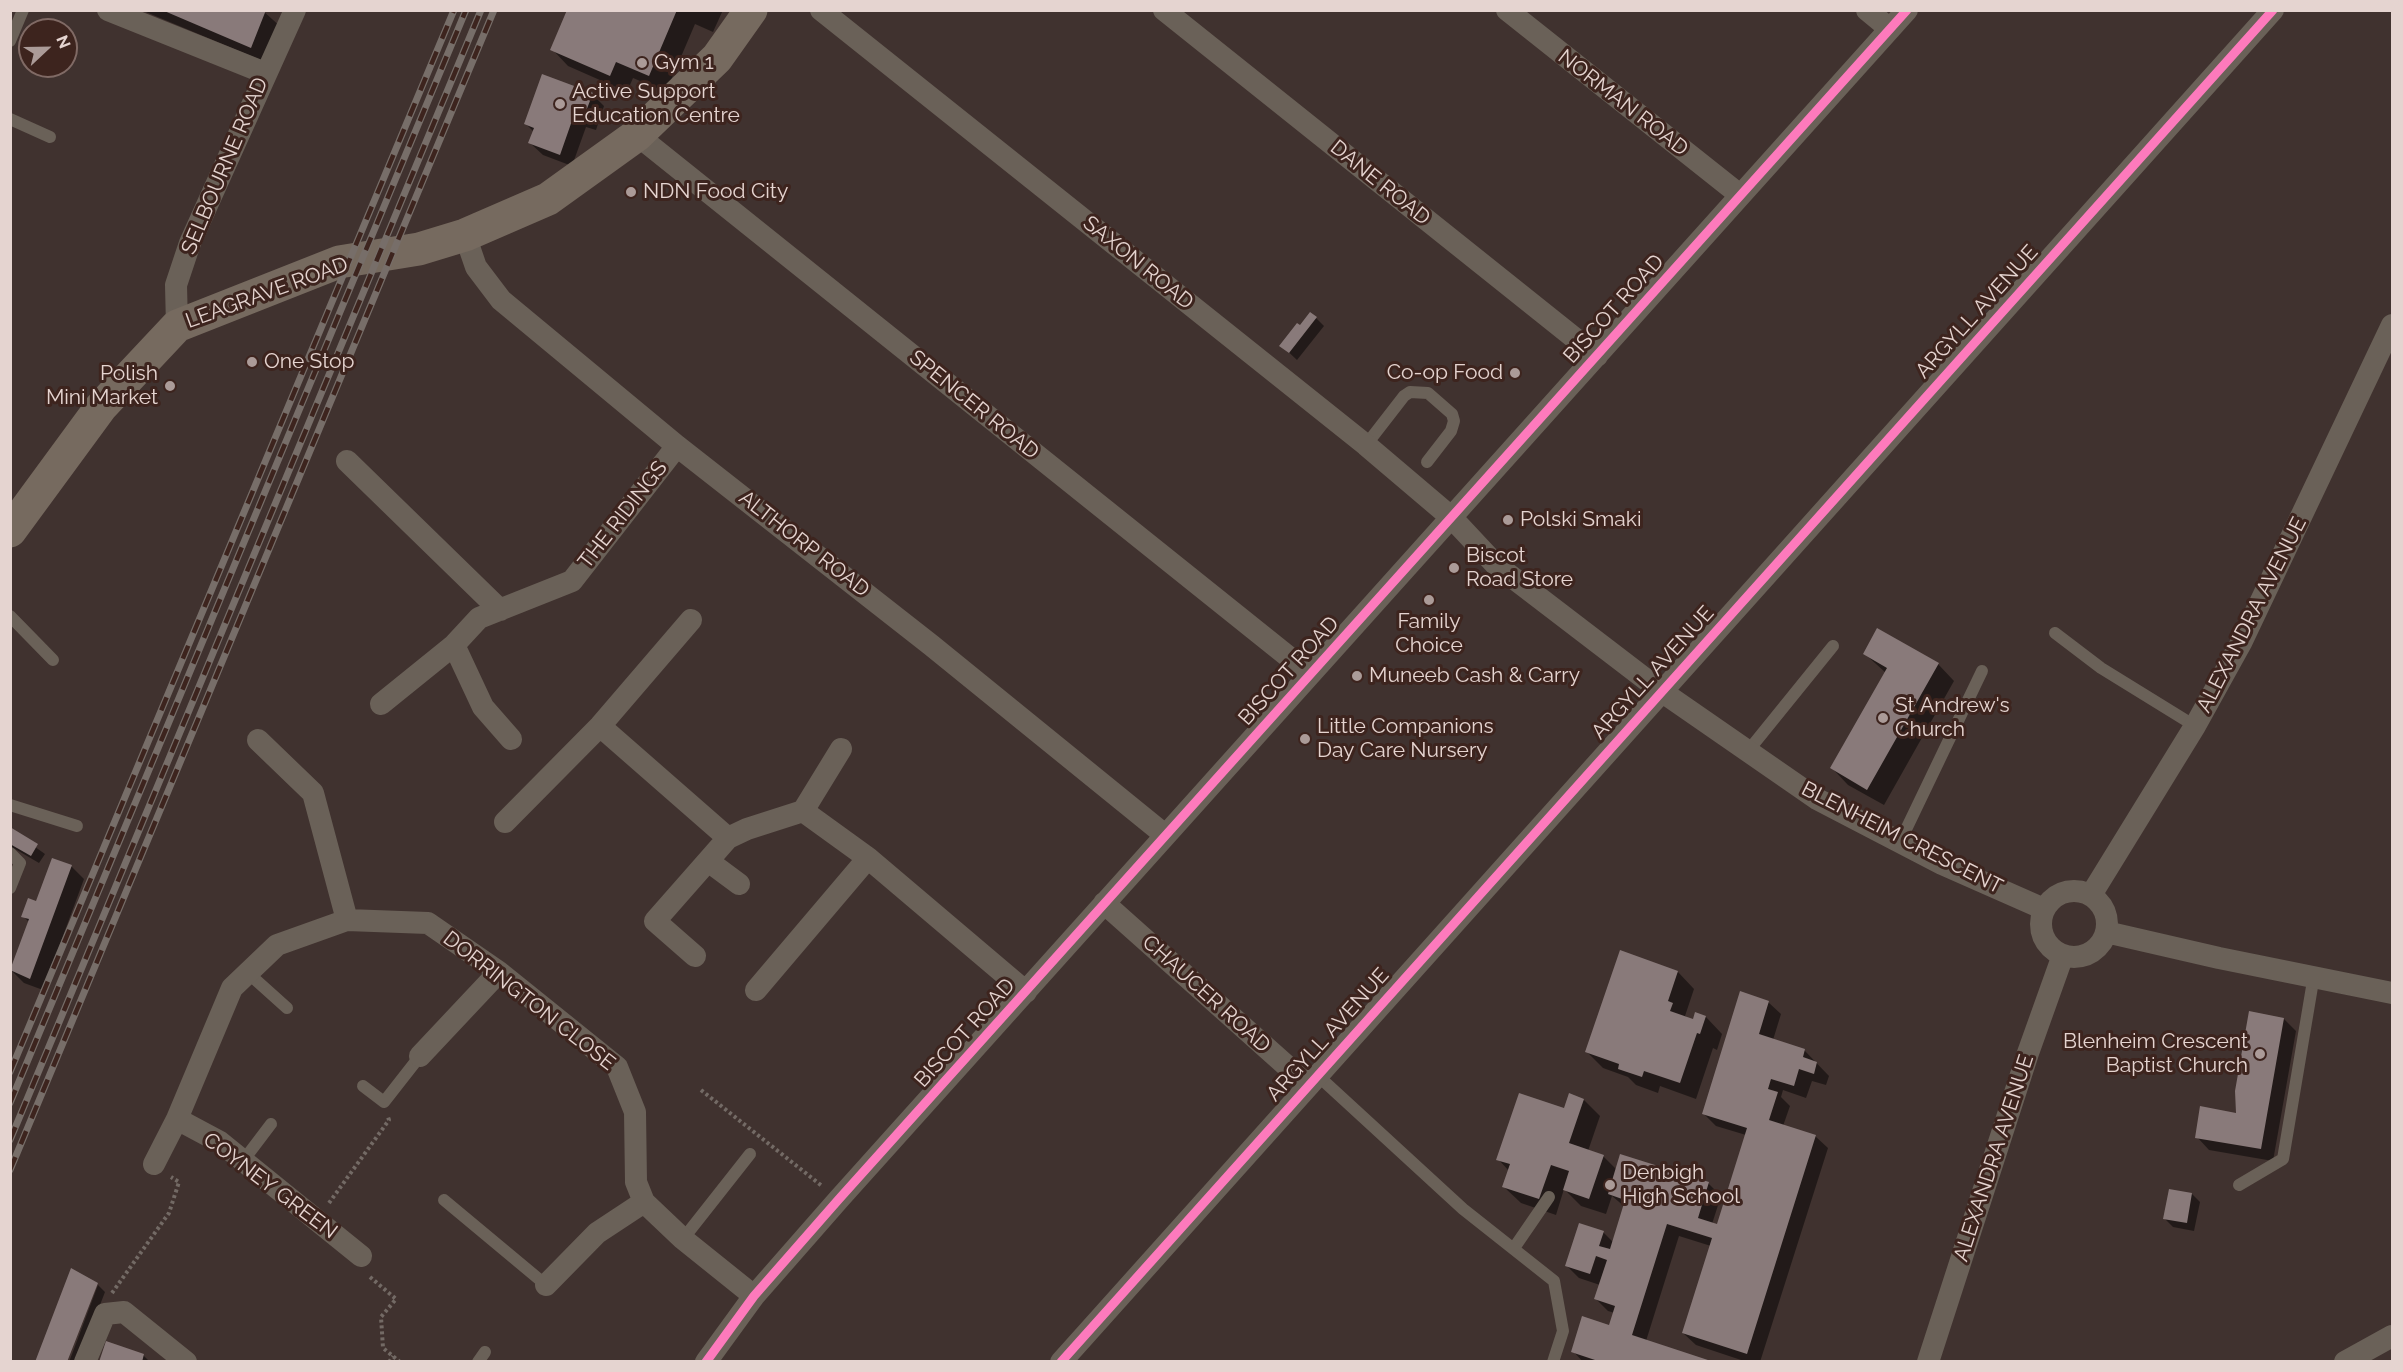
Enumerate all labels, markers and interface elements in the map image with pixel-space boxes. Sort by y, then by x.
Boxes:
north arrow [18,18,78,78]
text: N [52,33,74,51]
street label: NORMAN ROAD [1553,44,1693,162]
place label: Gym 1 [654,50,714,76]
marker: Gym 1 [635,56,649,70]
street label: SELBOURNE ROAD [176,74,274,258]
place label: Active Support Education Centre [572,79,740,129]
marker: Active Support Education Centre [553,97,567,111]
street label: DANE ROAD [1325,135,1435,231]
place label: NDN Food City [643,179,788,205]
marker: NDN Food City [624,185,638,199]
street label: SAXON ROAD [1078,211,1198,315]
street label: ARGYLL AVENUE [1911,240,2043,384]
street label: BISCOT ROAD [1559,249,1669,369]
street label: LEAGRAVE ROAD [182,252,352,334]
street label: SPENCER ROAD [904,345,1044,465]
place label: One Stop [264,349,354,375]
marker: One Stop [245,355,259,369]
place label: Co-op Food [1387,360,1503,386]
place label: Polish Mini Market [46,361,158,411]
marker: Co-op Food [1508,366,1522,380]
marker: Polish Mini Market [163,379,177,393]
street label: THE RIDINGS [573,456,673,574]
street label: ALTHORP ROAD [734,485,874,603]
place label: Polski Smaki [1520,507,1641,533]
marker: Polski Smaki [1501,513,1515,527]
street label: ALEXANDRA AVENUE [2192,513,2312,717]
place label: Biscot Road Store [1466,543,1573,593]
marker: Biscot Road Store [1447,561,1461,575]
marker: Family Choice [1422,593,1436,607]
street label: ARGYLL AVENUE [1587,601,1719,745]
place label: Family Choice [1395,609,1463,659]
street label: BISCOT ROAD [1234,611,1344,731]
place label: Muneeb Cash & Carry [1369,663,1580,689]
marker: Muneeb Cash & Carry [1350,669,1364,683]
place label: St Andrew's Church [1895,693,2010,743]
marker: St Andrew's Church [1876,711,1890,725]
place label: Little Companions Day Care Nursery [1317,714,1494,764]
marker: Little Companions Day Care Nursery [1298,732,1312,746]
street label: BLENHEIM CRESCENT [1797,776,2007,900]
street label: DORRINGTON CLOSE [438,926,620,1076]
street label: CHAUCER ROAD [1137,930,1275,1058]
street label: ARGYLL AVENUE [1262,963,1394,1107]
street label: BISCOT ROAD [910,973,1020,1093]
place label: Blenheim Crescent Baptist Church [2063,1029,2248,1079]
marker: Blenheim Crescent Baptist Church [2253,1047,2267,1061]
street label: ALEXANDRA AVENUE [1949,1051,2039,1265]
street label: COYNEY GREEN [198,1127,342,1245]
place label: Denbigh High School [1622,1160,1740,1210]
marker: Denbigh High School [1603,1178,1617,1192]

